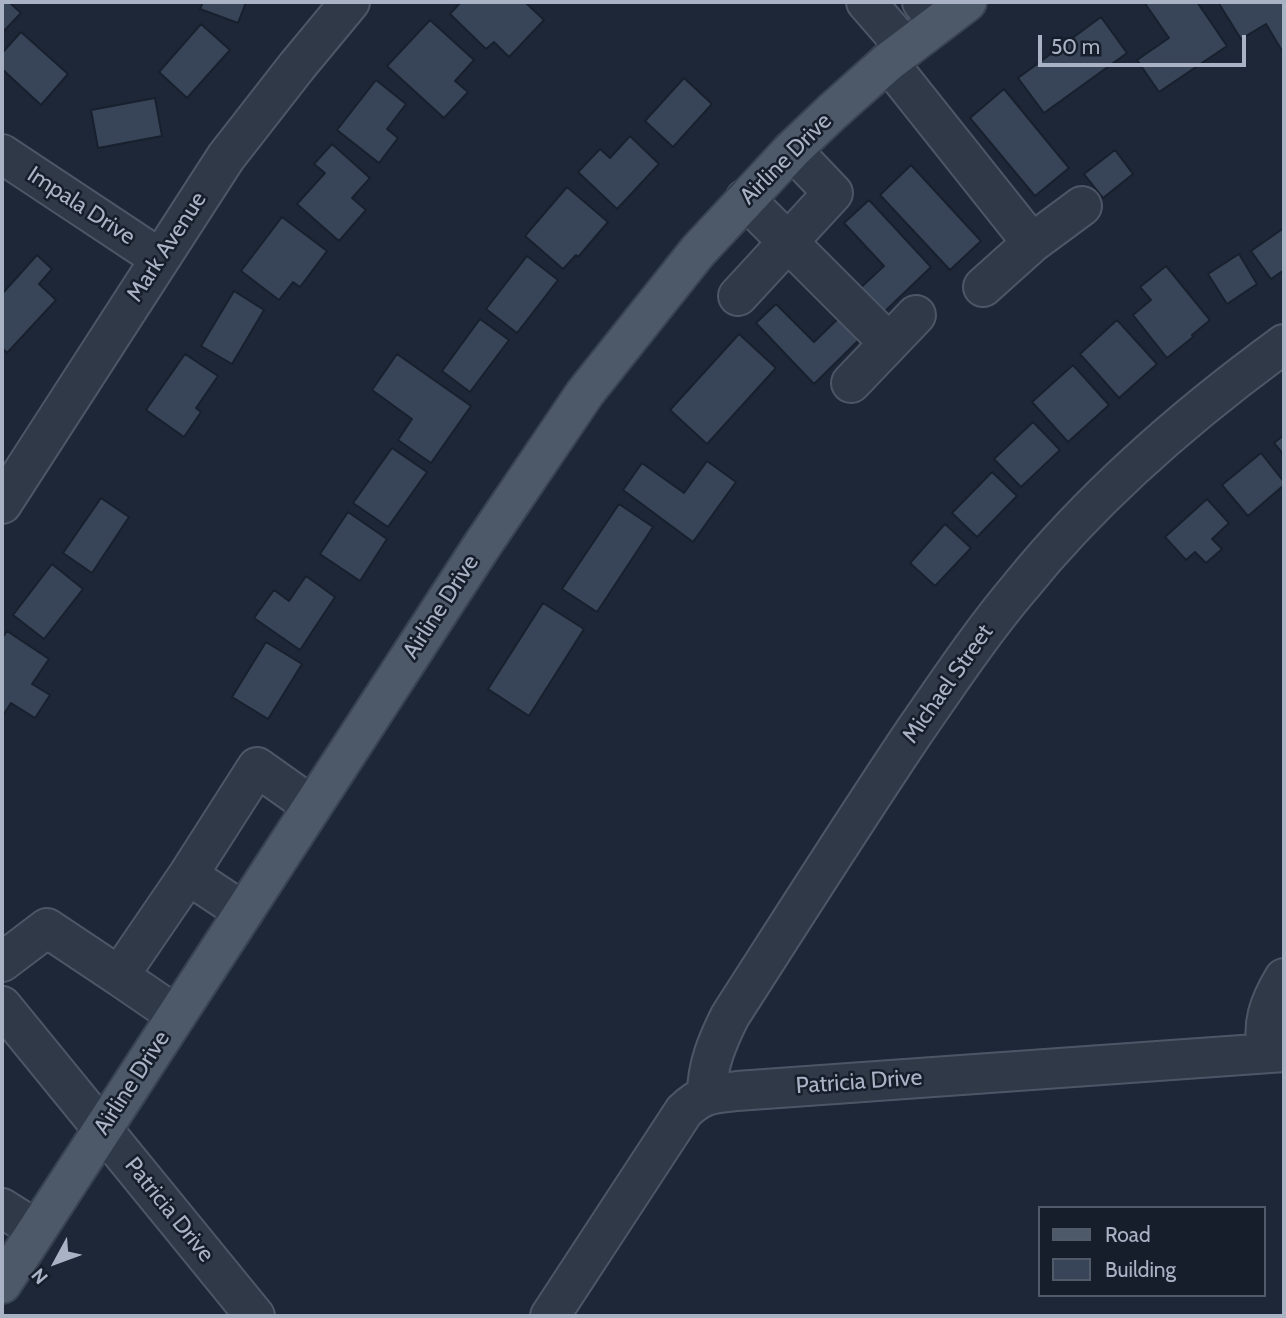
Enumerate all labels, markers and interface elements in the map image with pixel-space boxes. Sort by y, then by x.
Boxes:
scale bar [1041,21,1249,65]
text: 50 m [1051,34,1100,59]
street label: Airline Drive [735,108,837,210]
street label: Impala Drive [22,161,140,251]
street label: Mark Avenue [121,187,213,307]
street label: Airline Drive [397,550,485,664]
street label: Michael Street [897,619,999,749]
street label: Airline Drive [88,1026,176,1140]
street label: Patricia Drive [795,1064,923,1100]
street label: Patricia Drive [118,1152,220,1268]
legend [1038,1206,1265,1297]
text: Road [1105,1222,1151,1247]
north arrow [21,1227,91,1297]
text: Building [1105,1257,1176,1282]
text: N [27,1263,53,1289]

